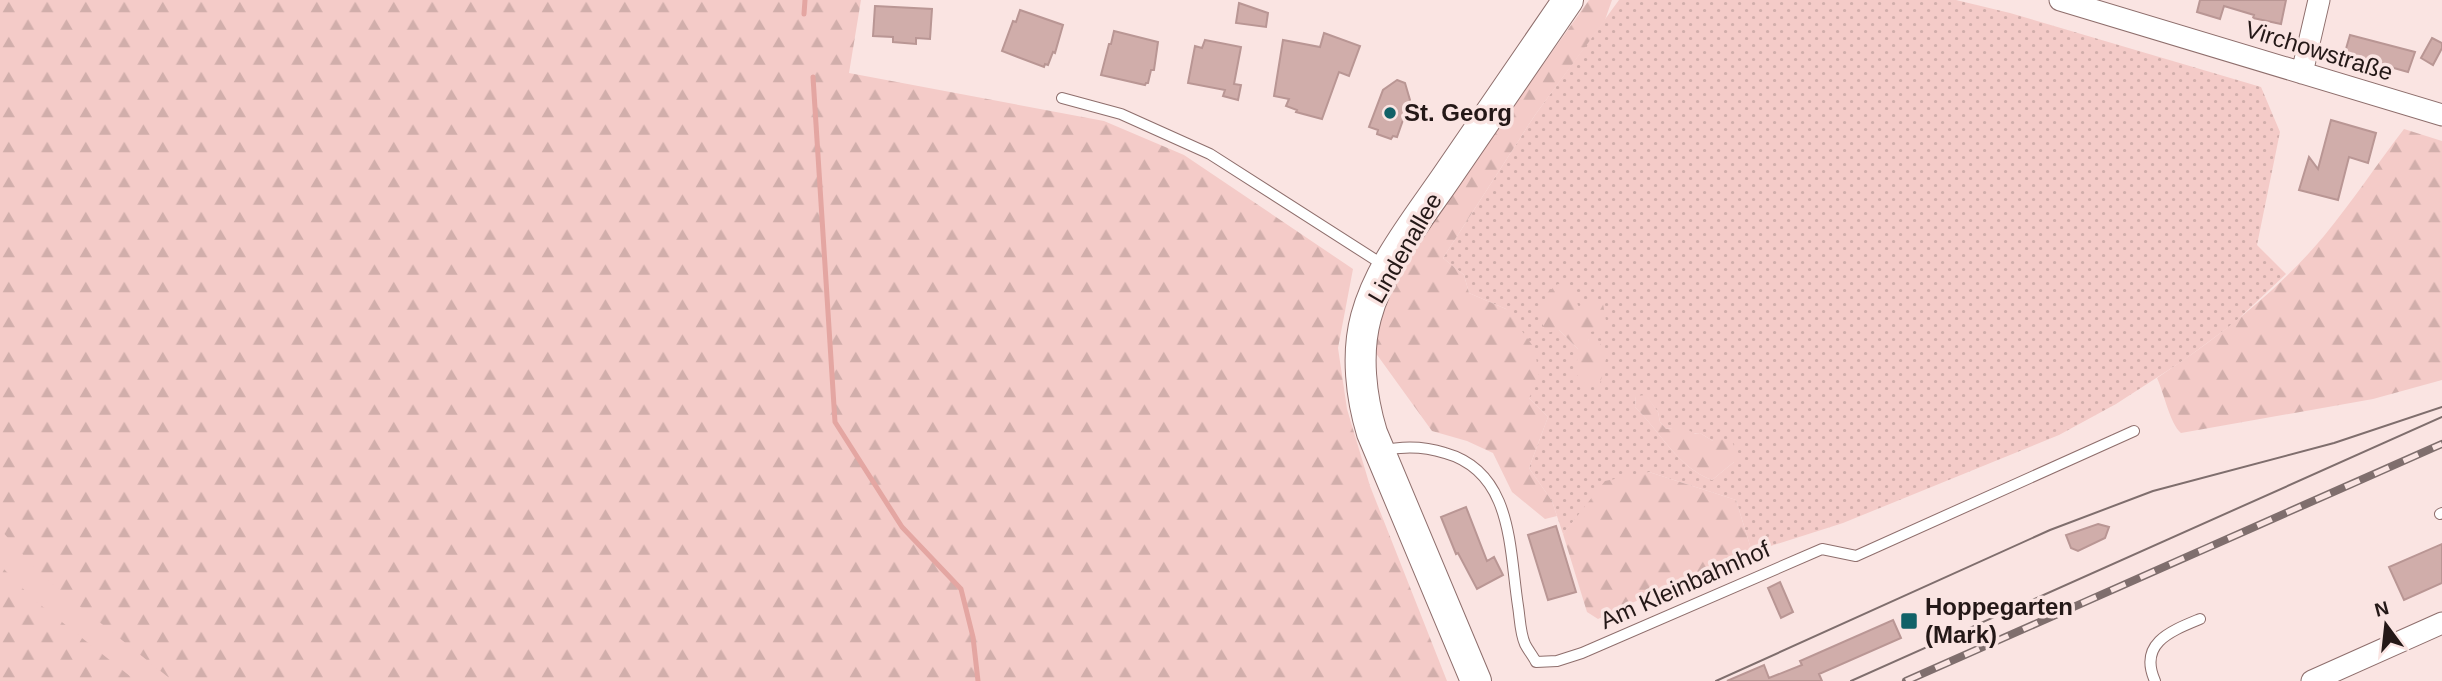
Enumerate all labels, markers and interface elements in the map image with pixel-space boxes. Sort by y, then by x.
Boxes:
street label: Virchowstraße [2242,15,2396,86]
place label: St. Georg [1404,99,1512,126]
marker: St. Georg [1382,105,1398,121]
street label: Lindenallee [1362,188,1447,308]
street label: Am Kleinbahnhof [1596,535,1774,634]
north arrow [2351,590,2421,660]
place label: Hoppegarten (Mark) [1925,593,2073,648]
text: N [2372,597,2391,621]
marker: Hoppegarten (Mark) [1899,611,1919,631]

